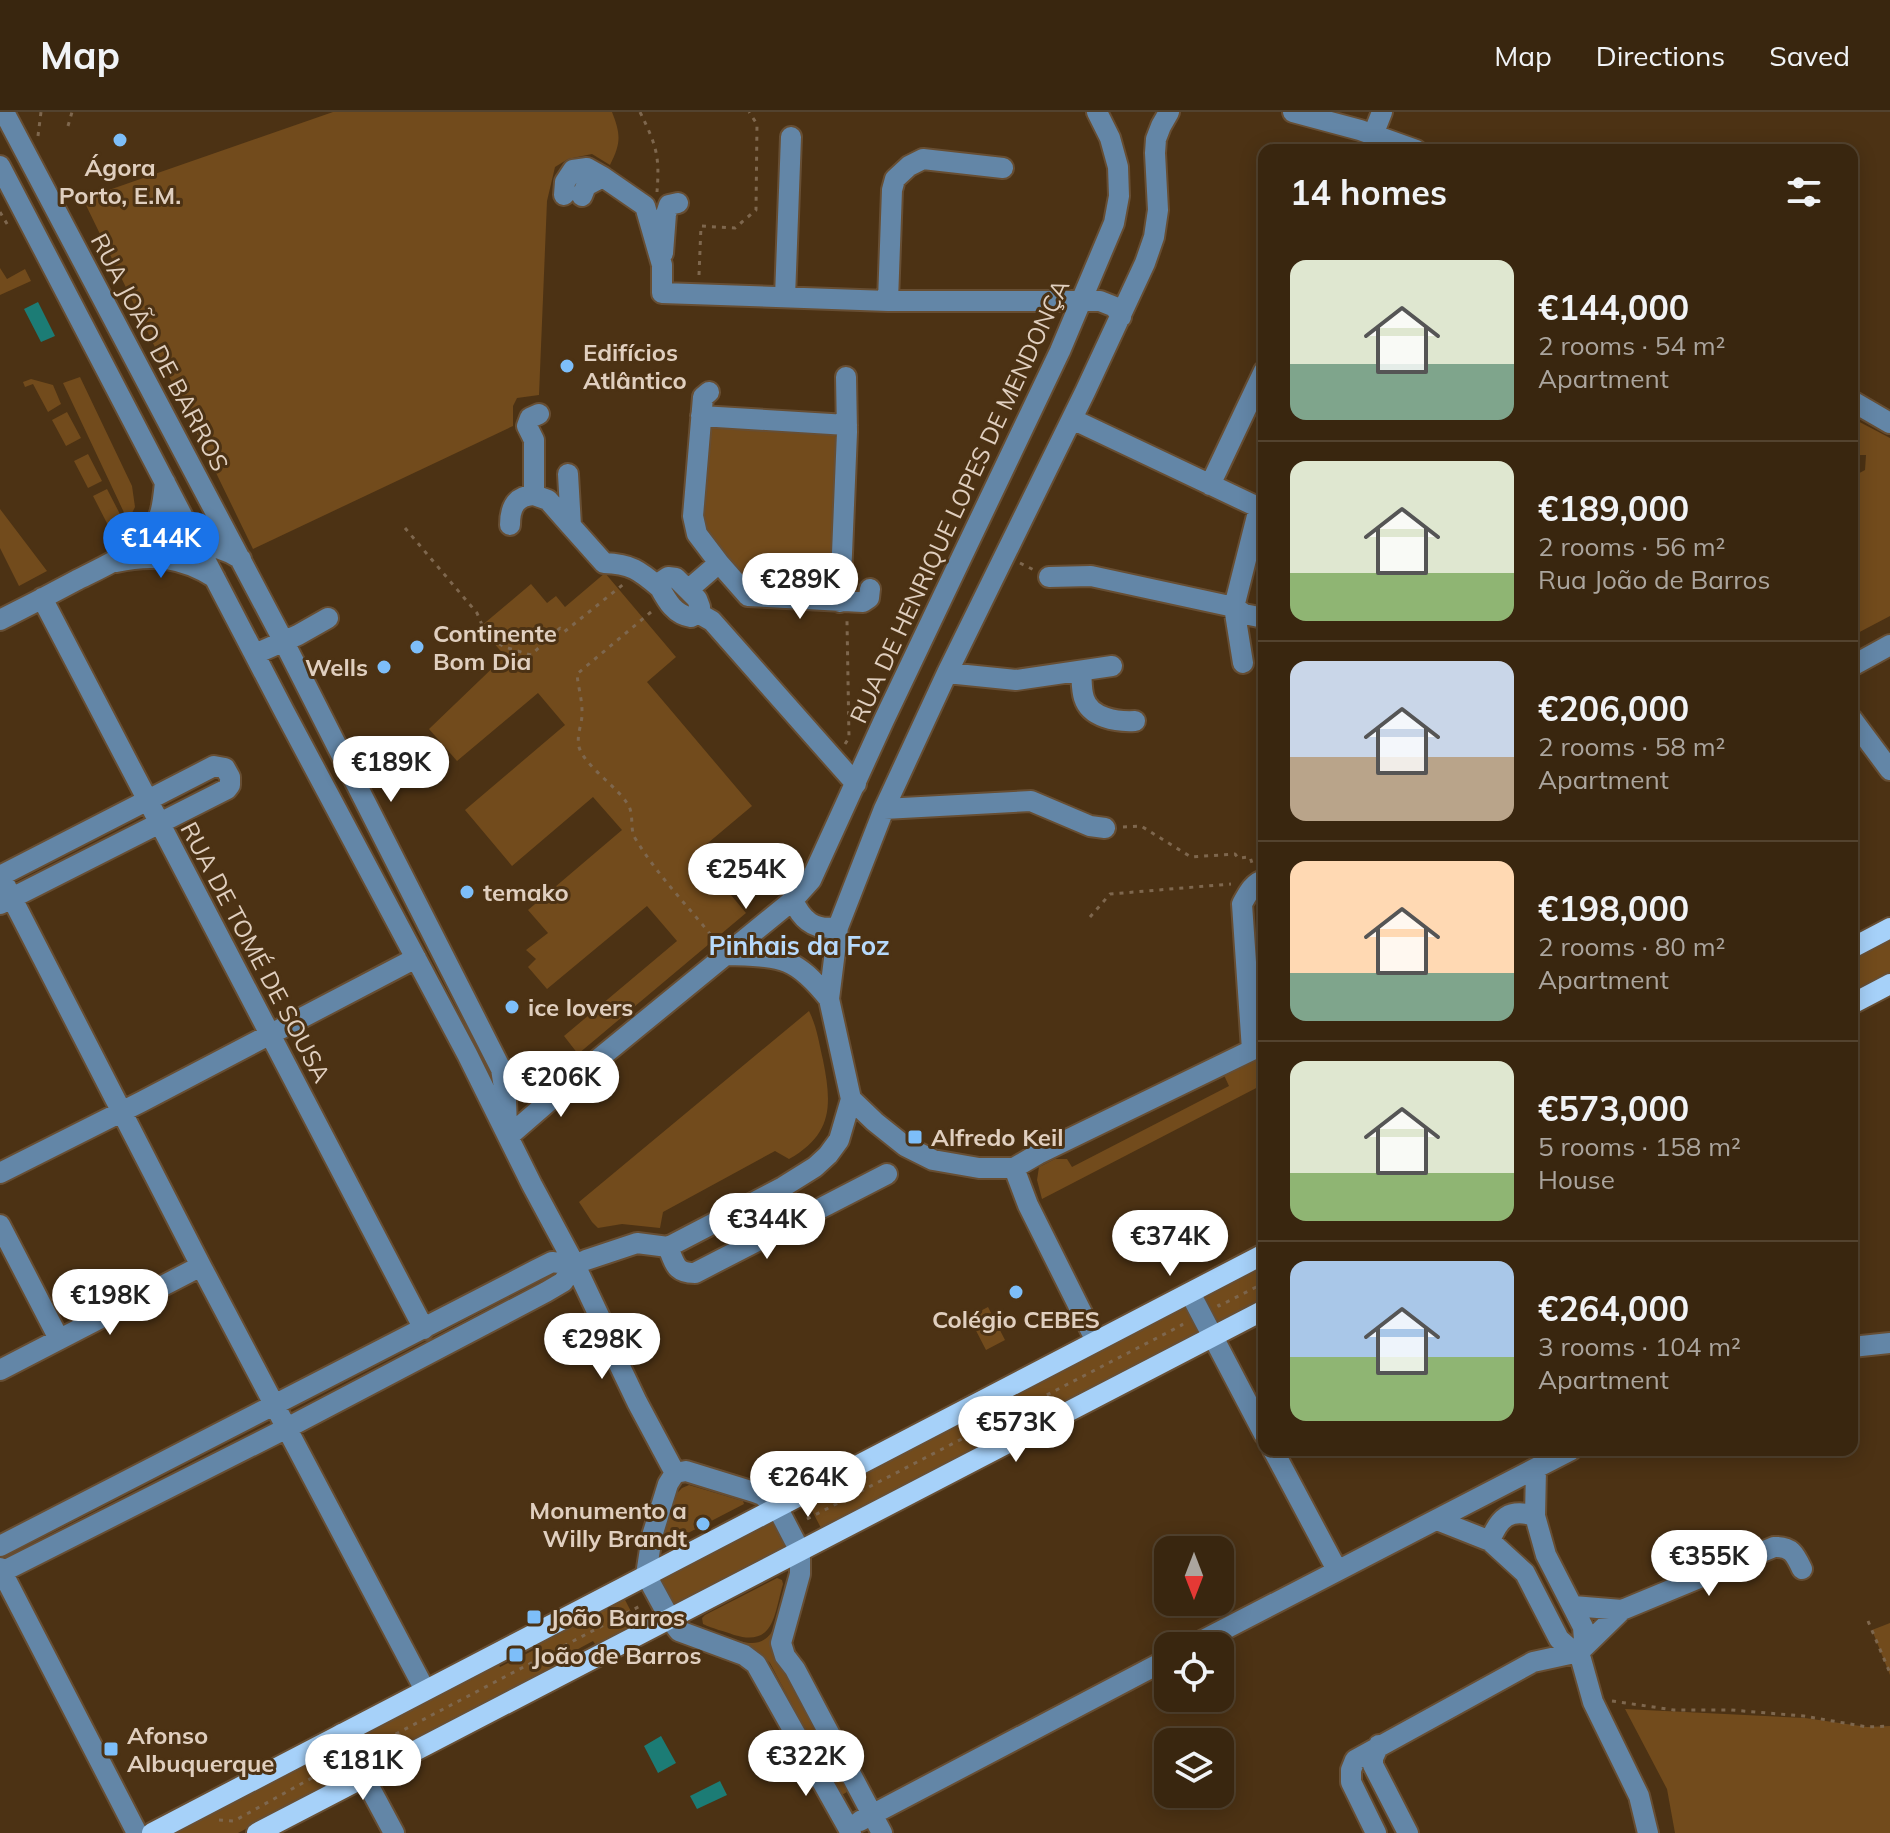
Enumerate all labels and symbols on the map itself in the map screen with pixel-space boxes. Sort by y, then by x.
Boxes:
marker: Ágora Porto, E.M. [111,131,129,149]
place label: Ágora Porto, E.M. [59,152,181,210]
street label: RUA JOÃO DE BARROS [85,228,235,476]
street label: RUA DE HENRIQUE LOPES DE MENDONÇA [843,274,1076,728]
place label: Edifícios Atlântico [583,337,687,395]
marker: Edifícios Atlântico [558,357,576,375]
pin: €144K [105,512,217,580]
pin: €289K [744,553,856,621]
place label: Continente Bom Dia [433,618,557,676]
marker: Continente Bom Dia [408,638,426,656]
place label: Wells [305,652,368,682]
marker: Wells [375,658,393,676]
pin: €189K [335,736,447,804]
street label: RUA DE TOMÉ DE SOUSA [174,816,338,1088]
pin: €254K [690,843,802,911]
place label: temako [483,877,569,907]
marker: temako [458,883,476,901]
district label: Pinhais da Foz [708,929,890,962]
place label: ice lovers [528,992,633,1022]
marker: ice lovers [503,998,521,1016]
pin: €206K [505,1051,617,1119]
place label: Alfredo Keil [931,1122,1064,1152]
marker: Alfredo Keil [906,1128,924,1146]
pin: €344K [711,1193,823,1261]
pin: €374K [1114,1210,1226,1278]
pin: €198K [54,1269,166,1337]
marker: Colégio CEBES [1007,1283,1025,1301]
place label: Colégio CEBES [932,1304,1100,1334]
pin: €298K [546,1313,658,1381]
pin: €573K [960,1396,1072,1464]
pin: €264K [752,1451,864,1519]
place label: Monumento a Willy Brandt [529,1495,687,1553]
marker: Monumento a Willy Brandt [694,1515,712,1533]
pin: €355K [1653,1530,1765,1598]
north arrow [1154,1536,1234,1616]
place label: João Barros [550,1602,685,1632]
marker: João Barros [525,1608,543,1626]
place label: João de Barros [532,1640,702,1670]
marker: João de Barros [507,1646,525,1664]
place label: Afonso Albuquerque [127,1720,274,1778]
pin: €322K [750,1730,862,1798]
pin: €181K [307,1734,419,1802]
marker: Afonso Albuquerque [102,1740,120,1758]

